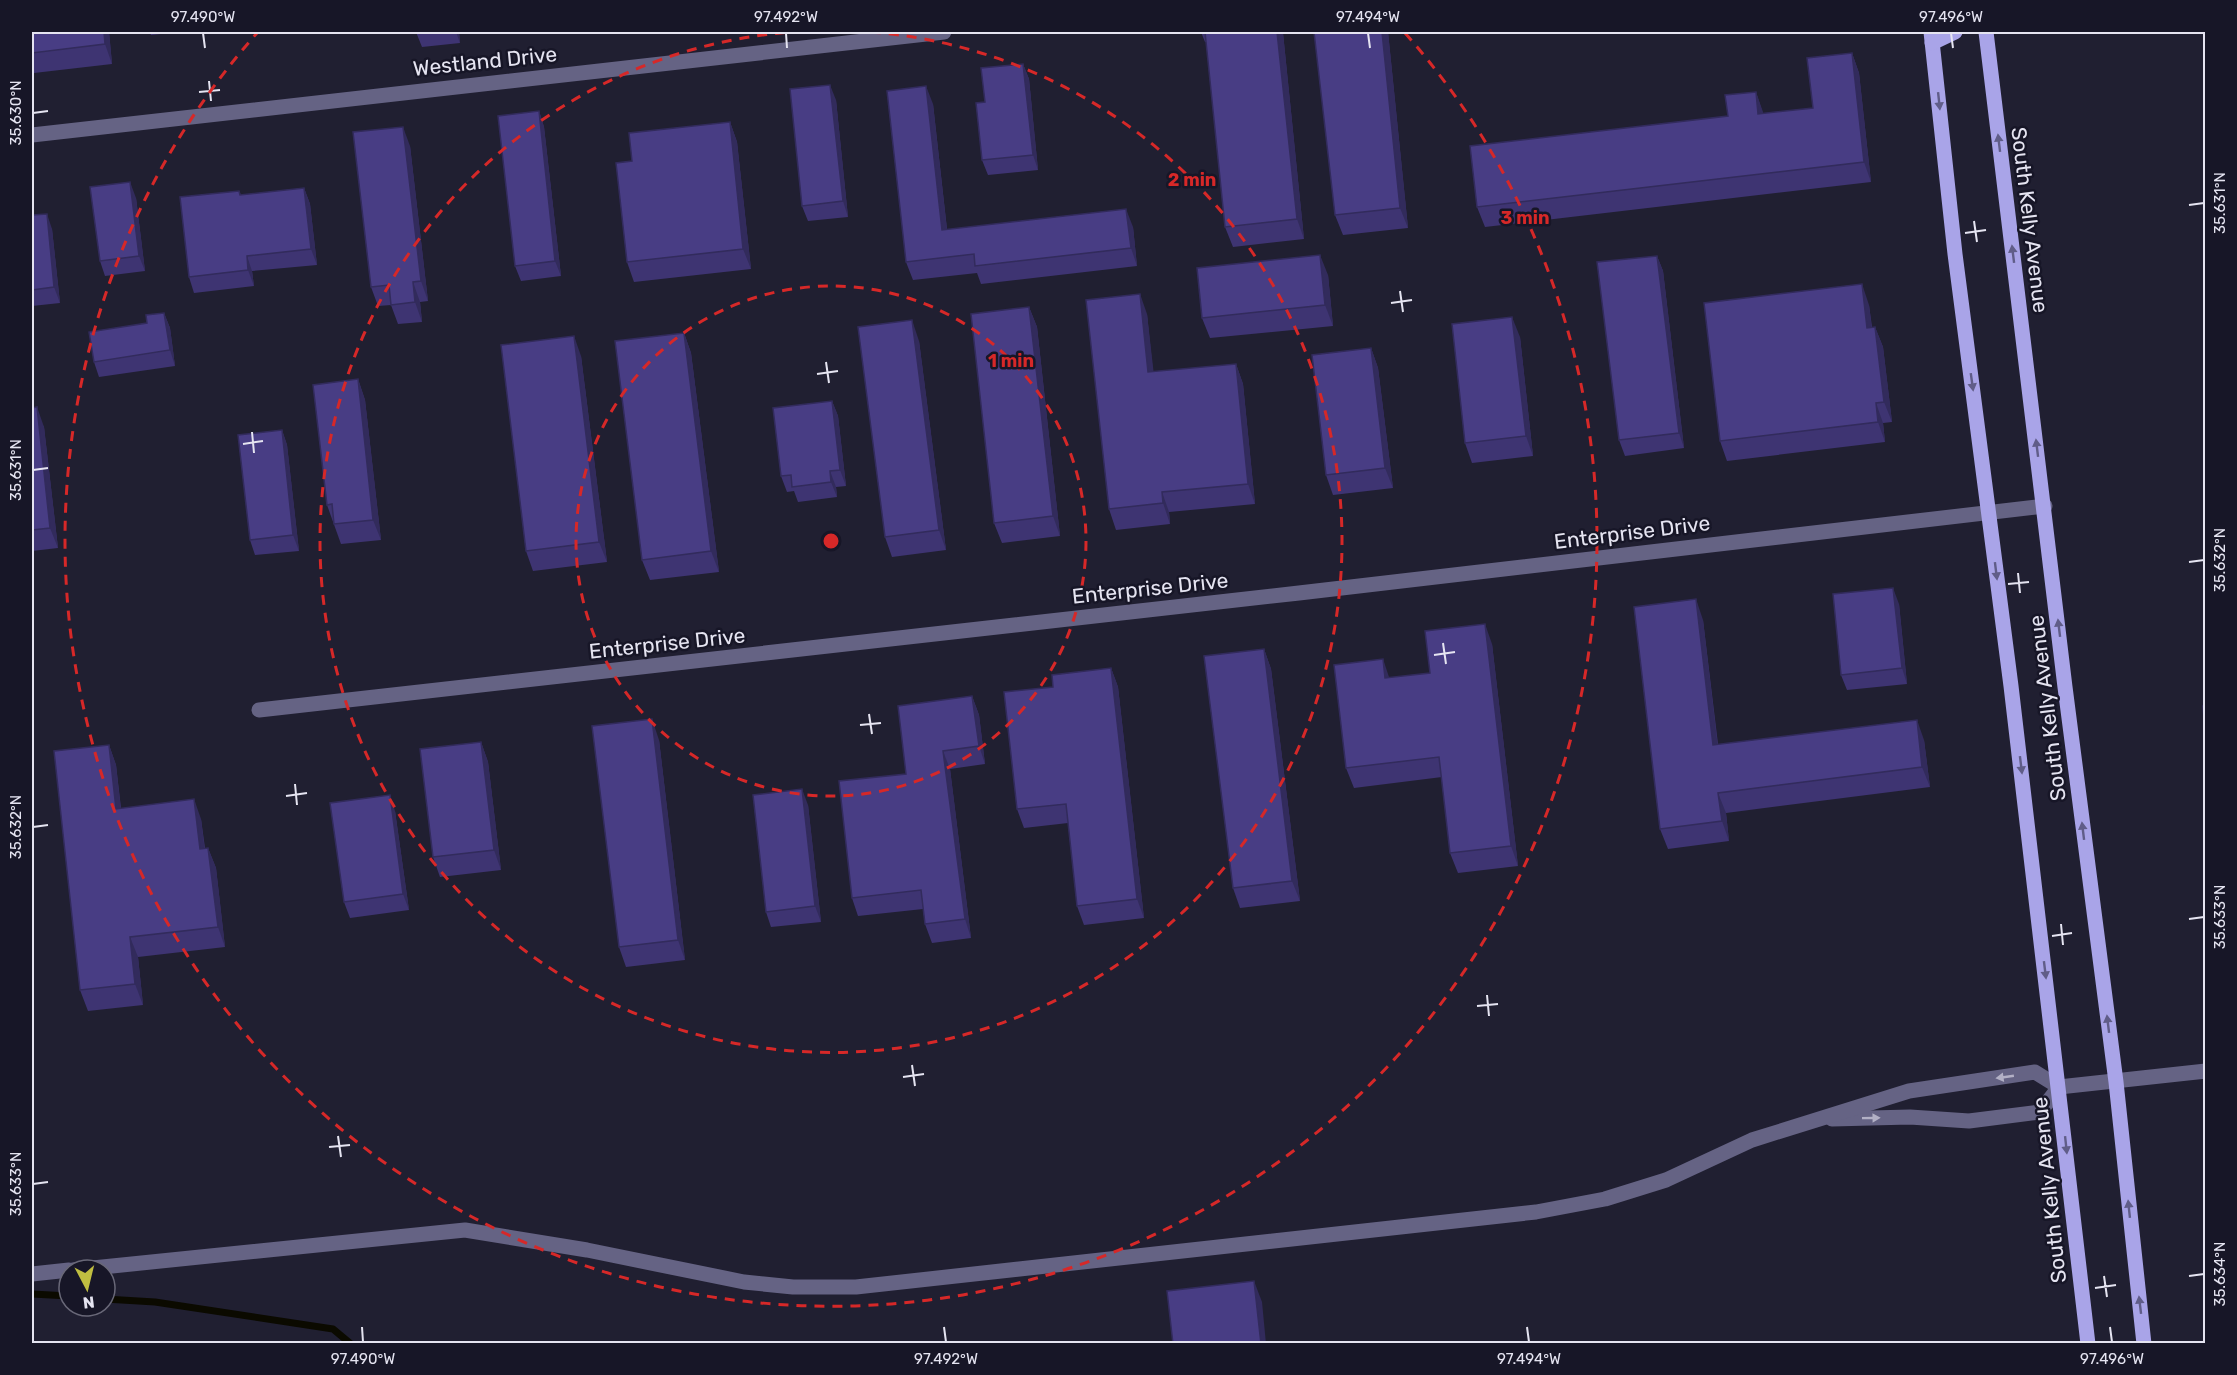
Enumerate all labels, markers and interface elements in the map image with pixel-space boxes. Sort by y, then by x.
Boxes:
text: 97.490°W [171,8,235,26]
text: 97.492°W [754,8,818,26]
text: 97.494°W [1336,8,1400,26]
text: 97.496°W [1919,8,1983,26]
street label: Westland Drive [412,41,558,81]
text: 35.630°N [7,80,25,146]
one-way arrow [1934,91,1944,110]
street label: South Kelly Avenue [2006,126,2054,314]
one-way arrow [1994,134,2004,153]
text: 2 min [1168,169,1216,191]
text: 35.631°N [2211,172,2229,234]
text: 3 min [1501,207,1549,229]
one-way arrow [2008,245,2018,264]
text: 1 min [988,350,1034,372]
one-way arrow [1967,373,1976,392]
one-way arrow [2033,438,2042,457]
text: 35.631°N [7,439,25,501]
street label: Enterprise Drive [1553,510,1711,554]
text: 35.632°N [2211,528,2229,592]
centre of rings [821,531,841,551]
one-way arrow [1992,562,2001,581]
street label: Enterprise Drive [1071,567,1229,609]
street label: South Kelly Avenue [2023,614,2071,802]
one-way arrow [2054,619,2063,638]
street label: Enterprise Drive [588,622,746,664]
one-way arrow [2016,755,2025,774]
text: 35.632°N [7,795,25,859]
one-way arrow [2079,821,2088,840]
text: 35.633°N [2211,885,2229,949]
one-way arrow [2040,960,2050,979]
one-way arrow [2104,1015,2113,1034]
one-way arrow [1995,1072,2014,1081]
street label: South Kelly Avenue [2027,1096,2071,1284]
one-way arrow [1862,1114,1881,1123]
one-way arrow [2061,1136,2070,1155]
text: 35.633°N [7,1152,25,1216]
one-way arrow [2124,1199,2134,1218]
text: 35.634°N [2211,1241,2229,1307]
north arrow [57,1258,117,1318]
text: N [82,1292,96,1313]
one-way arrow [2135,1296,2144,1315]
text: 97.490°W [331,1350,395,1368]
text: 97.492°W [914,1350,978,1368]
text: 97.494°W [1497,1350,1561,1368]
text: 97.496°W [2080,1350,2144,1368]

